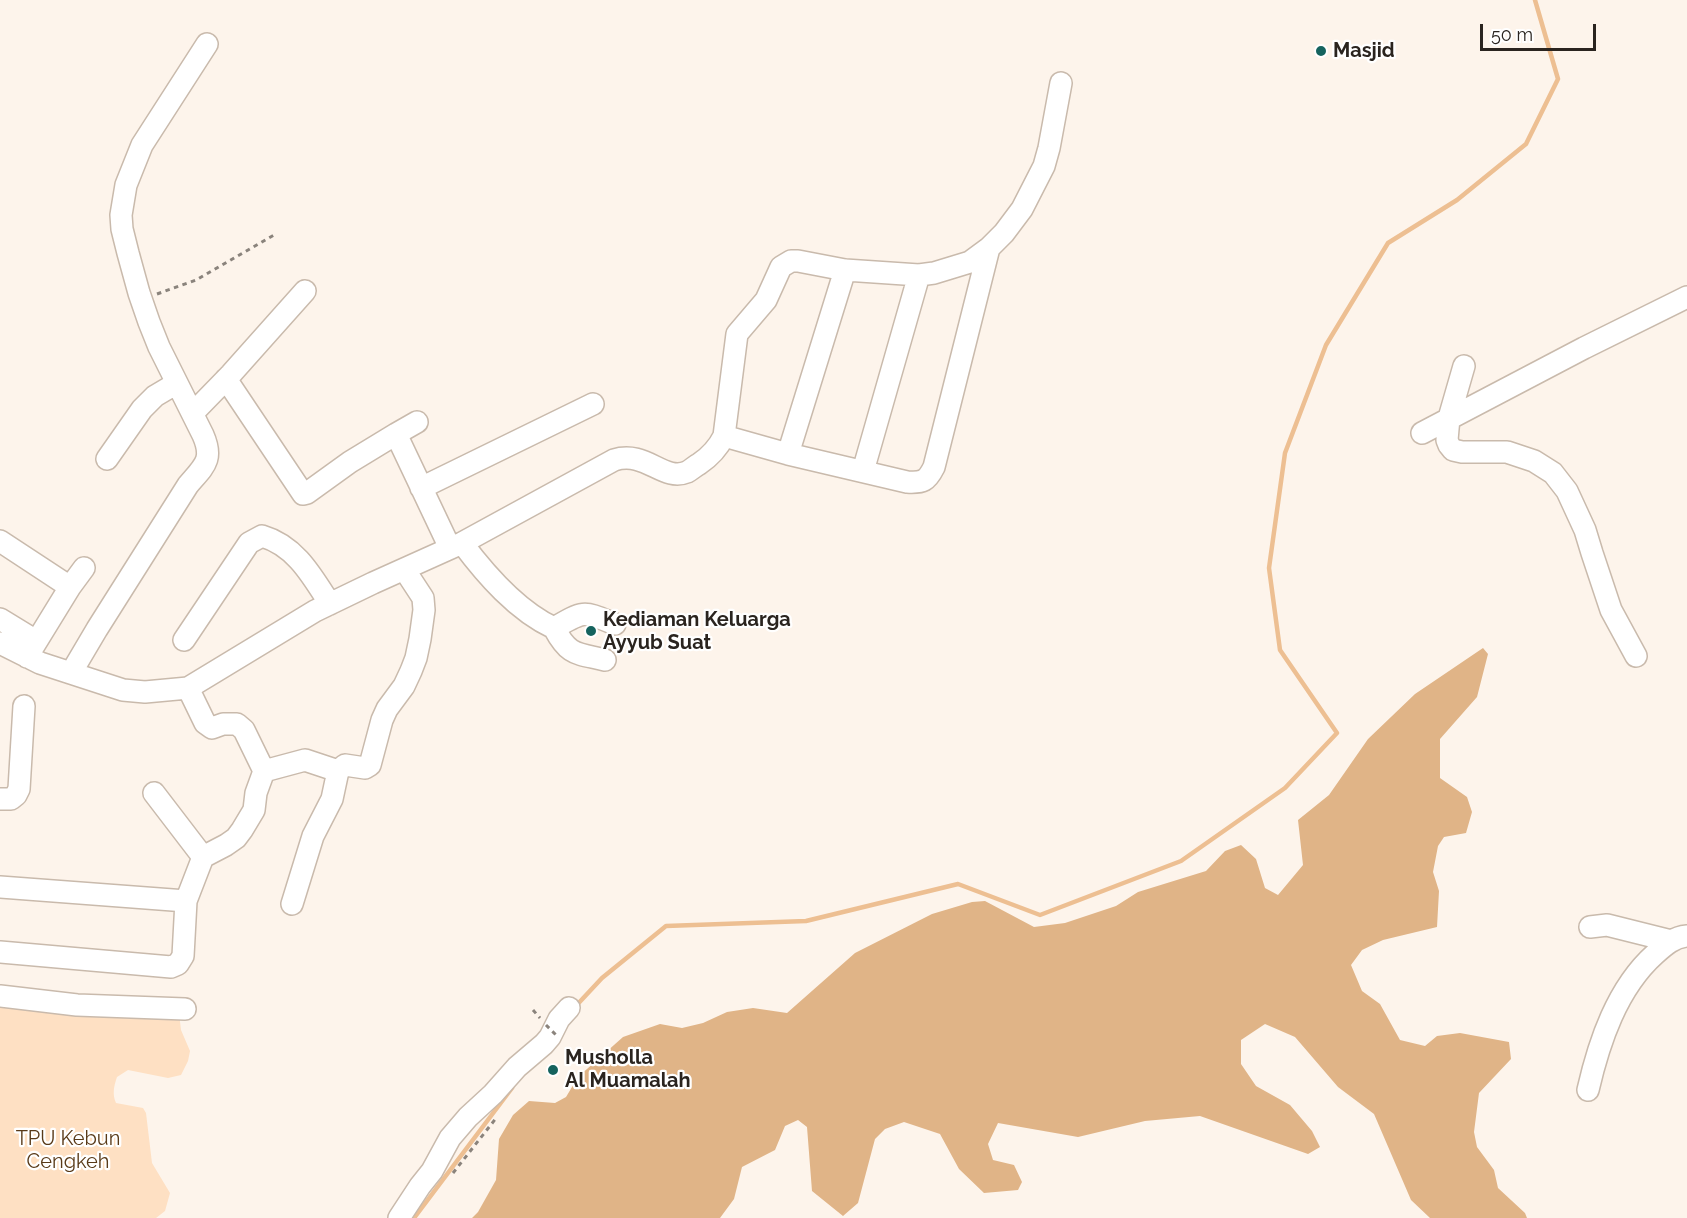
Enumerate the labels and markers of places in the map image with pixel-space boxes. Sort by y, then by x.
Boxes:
place label: Masjid [1333,39,1395,63]
marker: Masjid [1314,44,1328,58]
place label: Kediaman Keluarga Ayyub Suat [603,608,791,655]
marker: Kediaman Keluarga Ayyub Suat [584,624,598,638]
place label: Musholla Al Muamalah [565,1046,691,1093]
marker: Musholla Al Muamalah [546,1063,560,1077]

